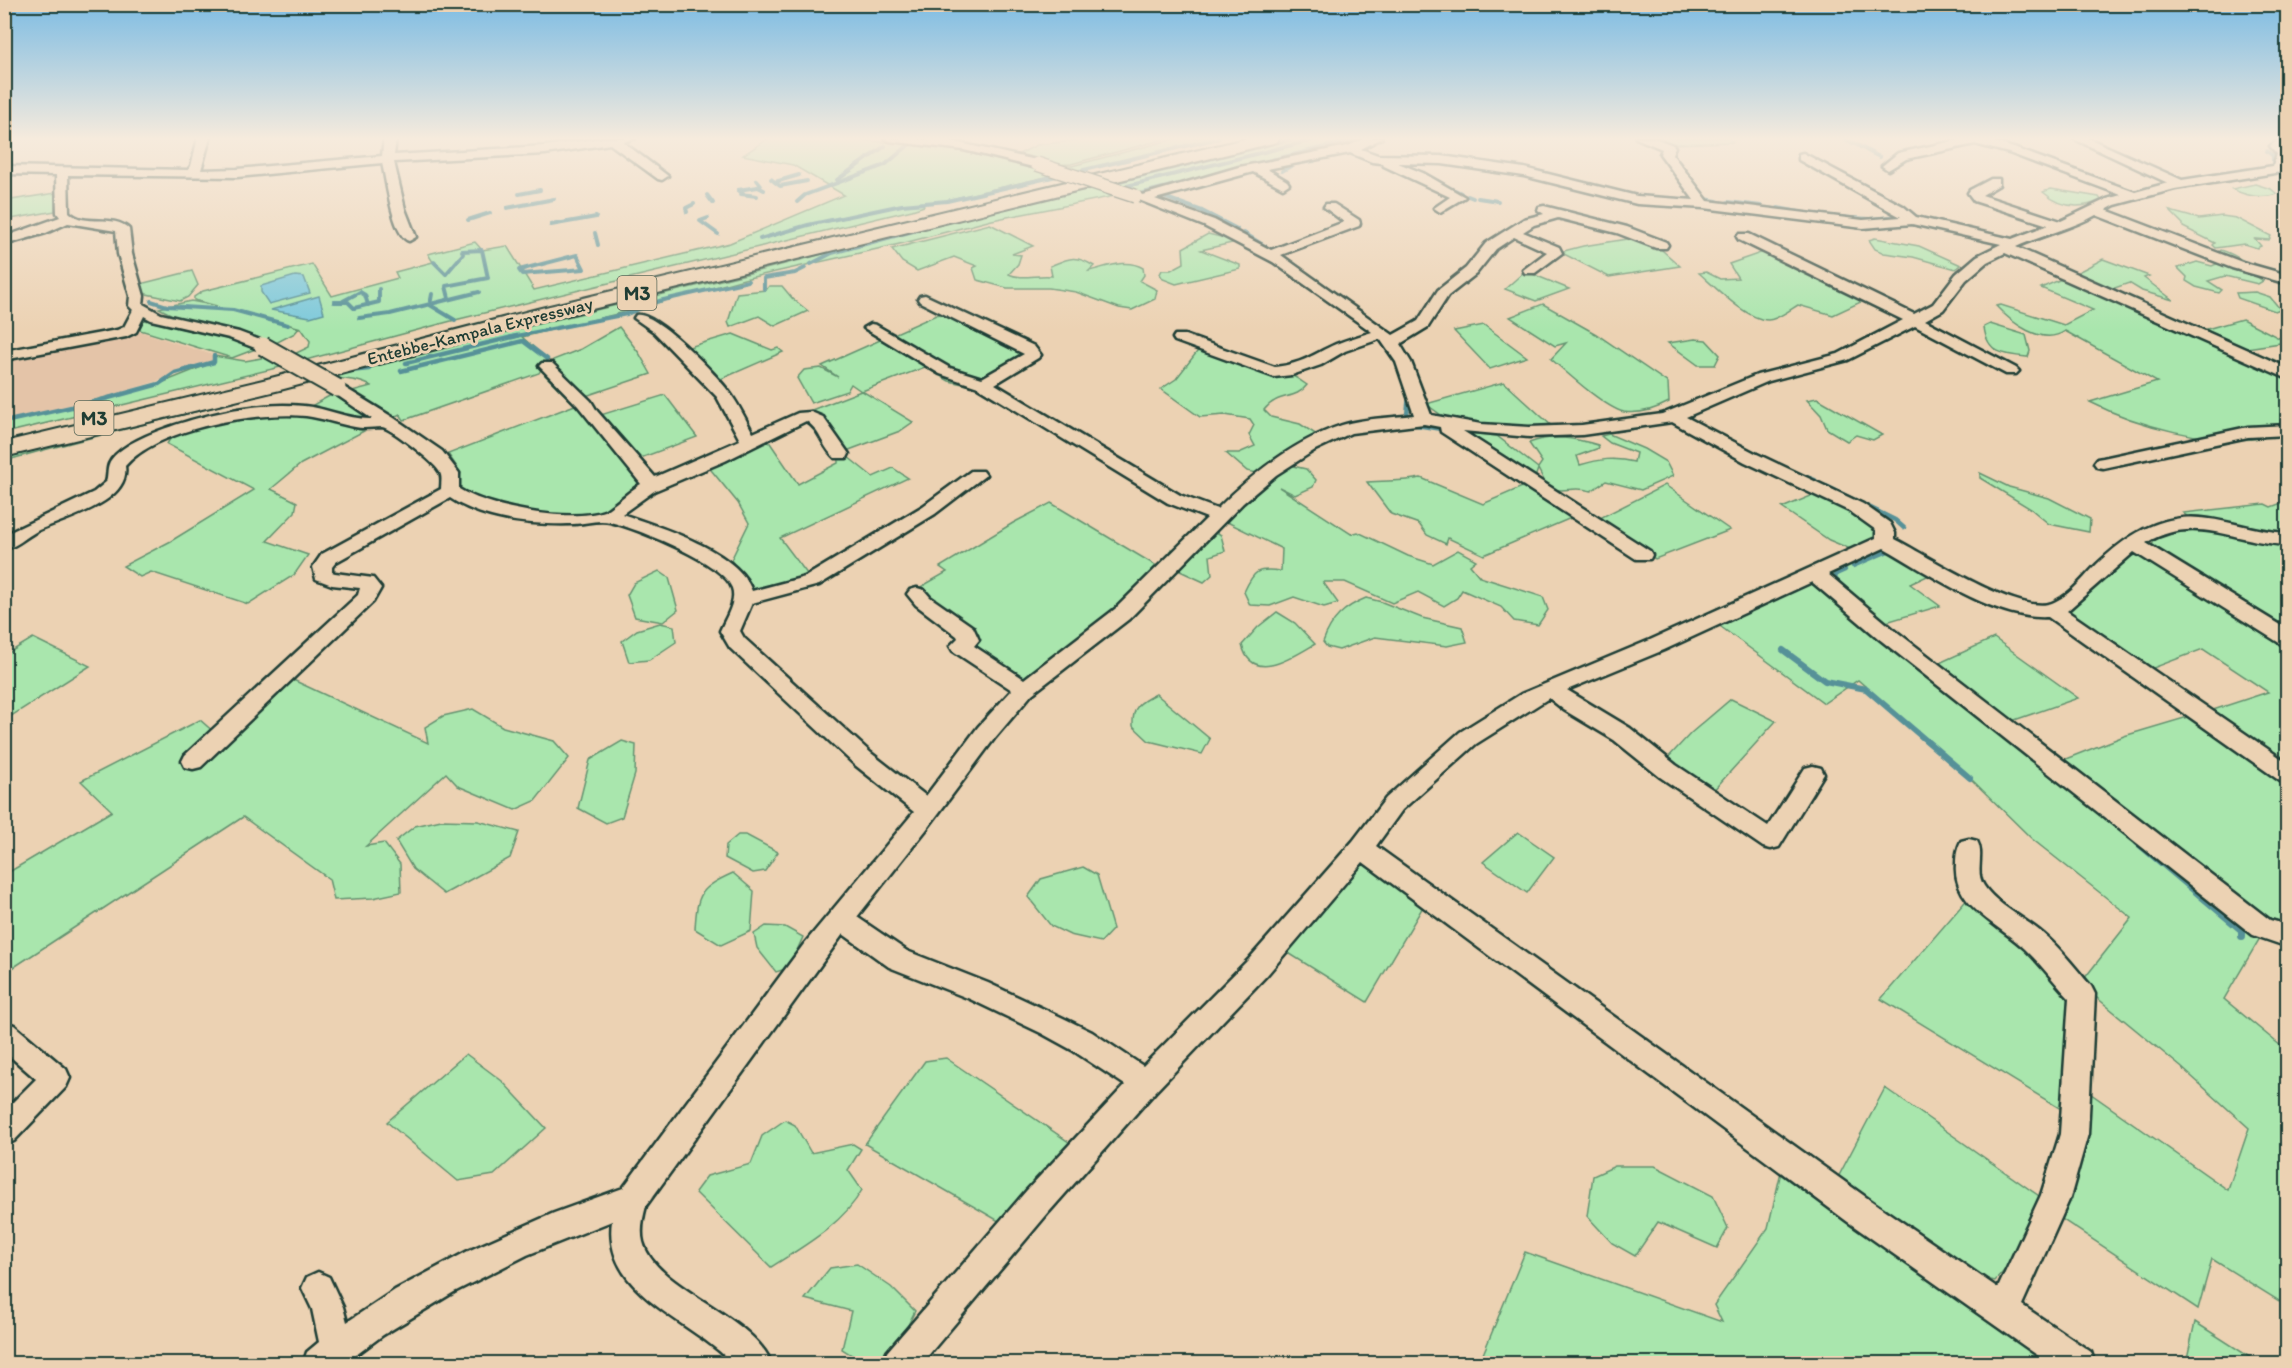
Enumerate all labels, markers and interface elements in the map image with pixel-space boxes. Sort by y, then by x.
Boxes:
road number: M3 [618,276,656,310]
street label: Entebbe-Kampala Expressway [365,292,596,370]
road number: M3 [74,401,113,435]

